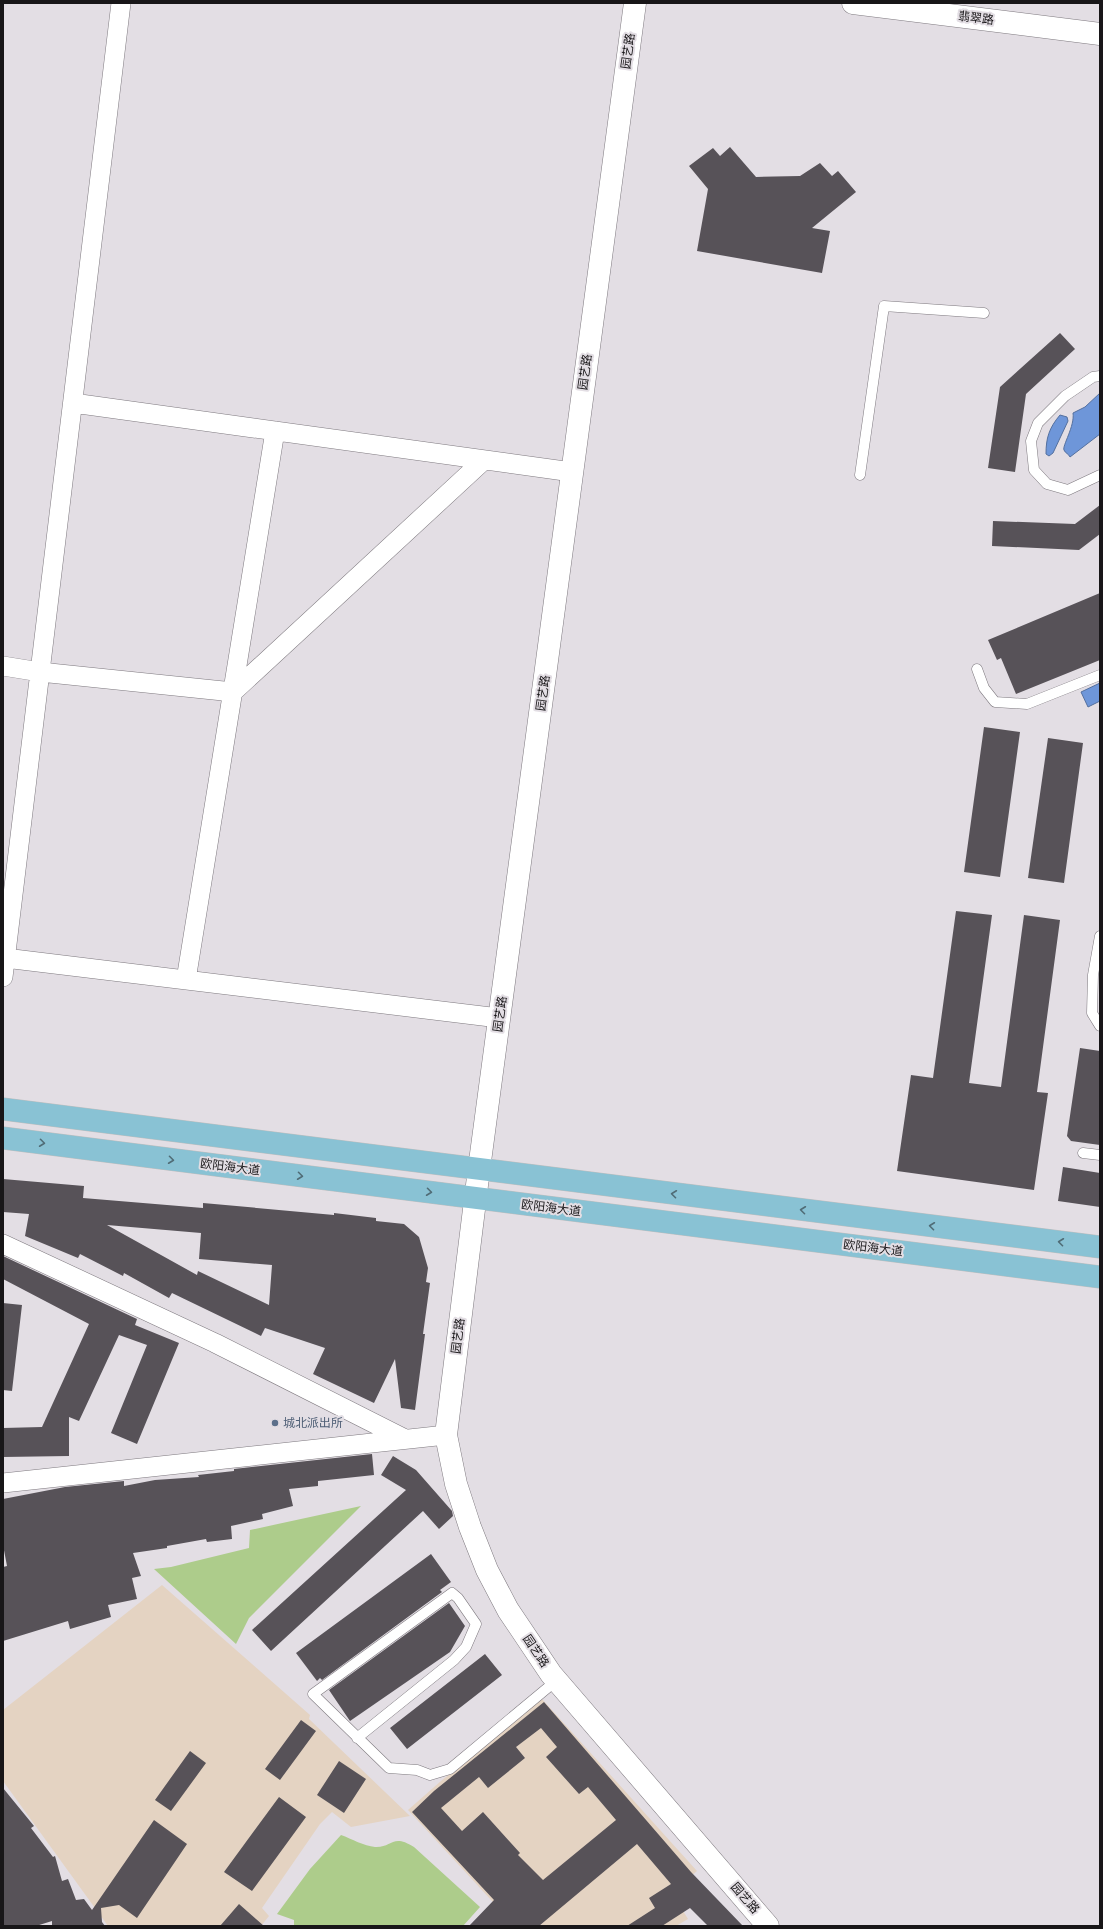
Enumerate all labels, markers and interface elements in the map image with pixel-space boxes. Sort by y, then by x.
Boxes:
street label: 翡翠路 [957,8,995,28]
street label: 园艺路 [618,32,638,70]
street label: 园艺路 [575,353,595,391]
street label: 园艺路 [533,674,553,712]
street label: 园艺路 [490,995,510,1033]
one-way arrow [39,1138,45,1147]
one-way arrow [168,1155,174,1164]
street label: 欧阳海大道 [199,1155,261,1179]
one-way arrow [297,1171,303,1180]
one-way arrow [426,1187,432,1196]
one-way arrow [671,1189,677,1198]
street label: 欧阳海大道 [520,1196,582,1220]
one-way arrow [800,1206,806,1215]
one-way arrow [929,1222,935,1231]
street label: 欧阳海大道 [842,1236,904,1260]
one-way arrow [1058,1238,1064,1247]
street label: 园艺路 [448,1317,468,1355]
place label: 城北派出所 [283,1415,343,1431]
marker: 城北派出所 [270,1418,280,1428]
street label: 园艺路 [519,1632,553,1670]
street label: 园艺路 [727,1879,763,1917]

